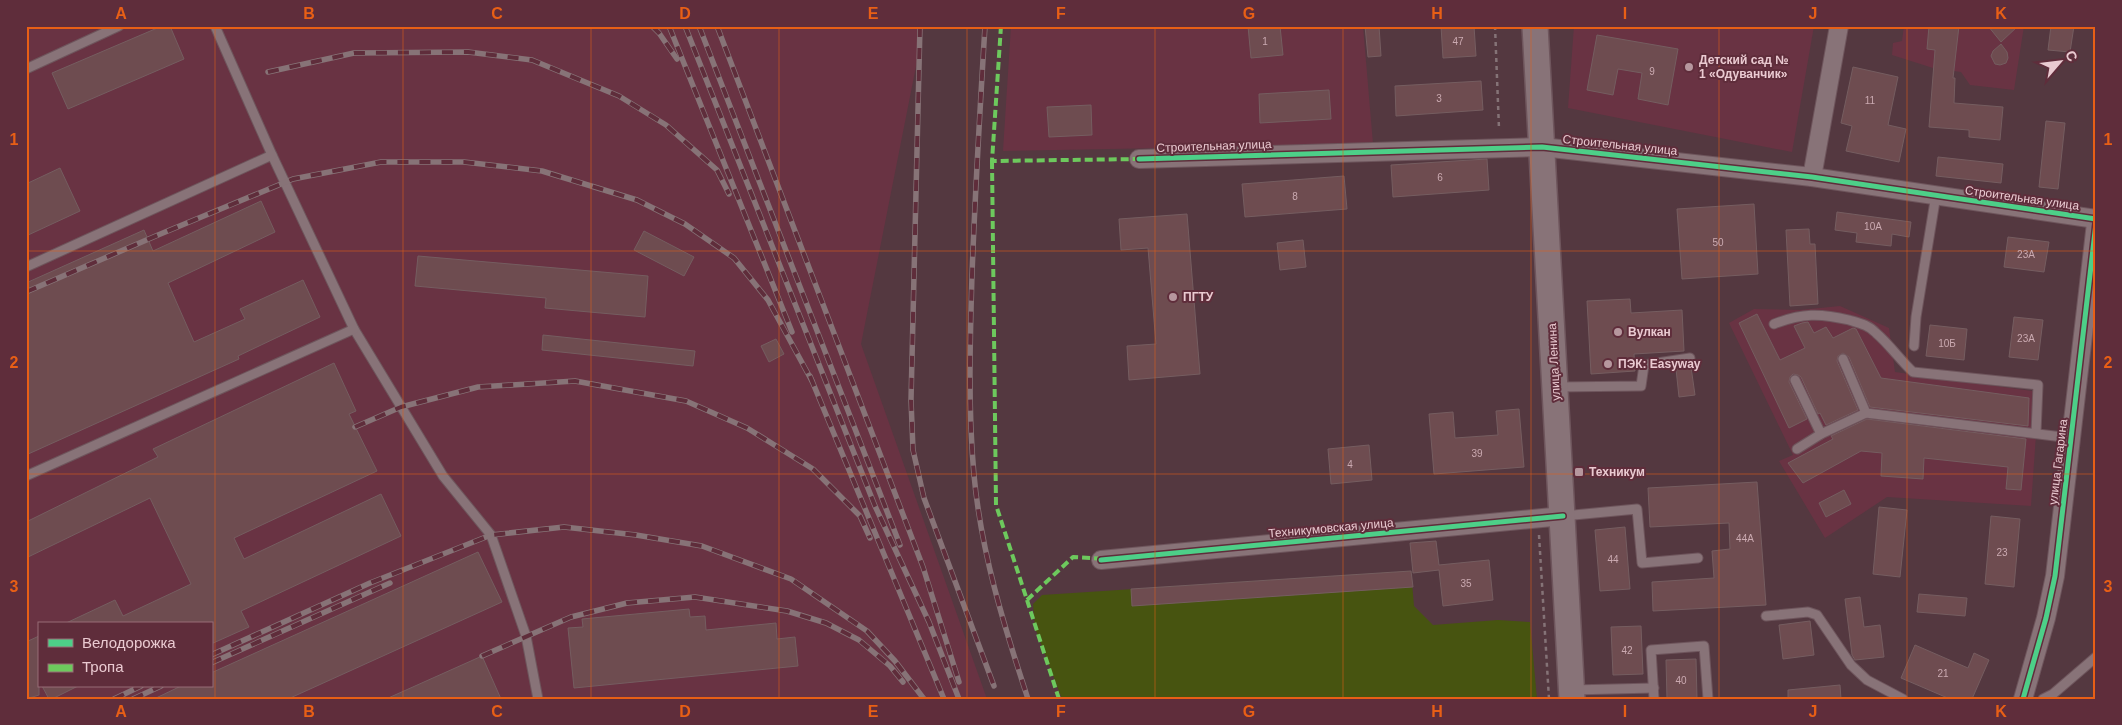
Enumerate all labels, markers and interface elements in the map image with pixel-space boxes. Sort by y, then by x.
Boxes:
text: A [115,5,127,22]
text: B [303,5,315,22]
text: C [491,5,503,22]
text: D [679,5,691,22]
text: E [868,5,879,22]
text: F [1056,5,1066,22]
text: G [1243,5,1255,22]
text: H [1431,5,1443,22]
text: I [1623,5,1627,22]
text: J [1809,5,1817,22]
text: K [1995,5,2007,22]
house number: 1 [1262,36,1268,47]
house number: 47 [1452,36,1464,47]
north arrow [2034,38,2084,88]
text: С [2062,48,2081,64]
place label: Детский сад № 1 «Одуванчик» [1699,53,1789,81]
marker: Детский сад № 1 «Одуванчик» [1683,61,1695,73]
house number: 9 [1649,66,1655,77]
house number: 3 [1436,93,1442,104]
house number: 11 [1865,95,1876,106]
text: 1 [10,131,19,148]
text: 1 [2104,131,2113,148]
street label: Строительная улица [1562,132,1678,158]
street label: Строительная улица [1156,137,1272,155]
house number: 6 [1437,172,1443,183]
street label: Строительная улица [1964,183,2080,213]
house number: 8 [1292,191,1298,202]
house number: 10А [1864,221,1882,232]
house number: 50 [1712,237,1724,248]
house number: 23А [2017,249,2035,260]
place label: ПГТУ [1183,290,1214,304]
marker: ПГТУ [1167,291,1179,303]
street label: улица Ленина [1545,323,1563,401]
place label: Вулкан [1628,325,1671,339]
marker: Вулкан [1612,326,1624,338]
house number: 23А [2017,333,2035,344]
house number: 10Б [1938,338,1956,349]
text: 2 [10,354,19,371]
text: 2 [2104,354,2113,371]
place label: ПЭК: Easyway [1618,357,1701,371]
marker: ПЭК: Easyway [1602,358,1614,370]
street label: улица Гагарина [2046,418,2070,506]
house number: 39 [1471,448,1483,459]
house number: 4 [1347,459,1353,470]
place label: Техникум [1589,465,1645,479]
marker: Техникум [1573,466,1585,478]
street label: Техникумовская улица [1268,516,1395,540]
house number: 44А [1736,533,1754,544]
house number: 23 [1996,547,2008,558]
house number: 44 [1607,554,1619,565]
text: 3 [10,578,19,595]
house number: 35 [1460,578,1472,589]
text: 3 [2104,578,2113,595]
legend [38,622,212,688]
text: Велодорожка [82,634,176,651]
house number: 42 [1621,645,1633,656]
text: Тропа [82,658,124,675]
house number: 21 [1937,668,1949,679]
house number: 40 [1675,675,1687,686]
text: A [115,703,127,720]
text: B [303,703,315,720]
text: C [491,703,503,720]
text: D [679,703,691,720]
text: E [868,703,879,720]
text: F [1056,703,1066,720]
text: G [1243,703,1255,720]
text: H [1431,703,1443,720]
text: I [1623,703,1627,720]
text: J [1809,703,1817,720]
text: K [1995,703,2007,720]

